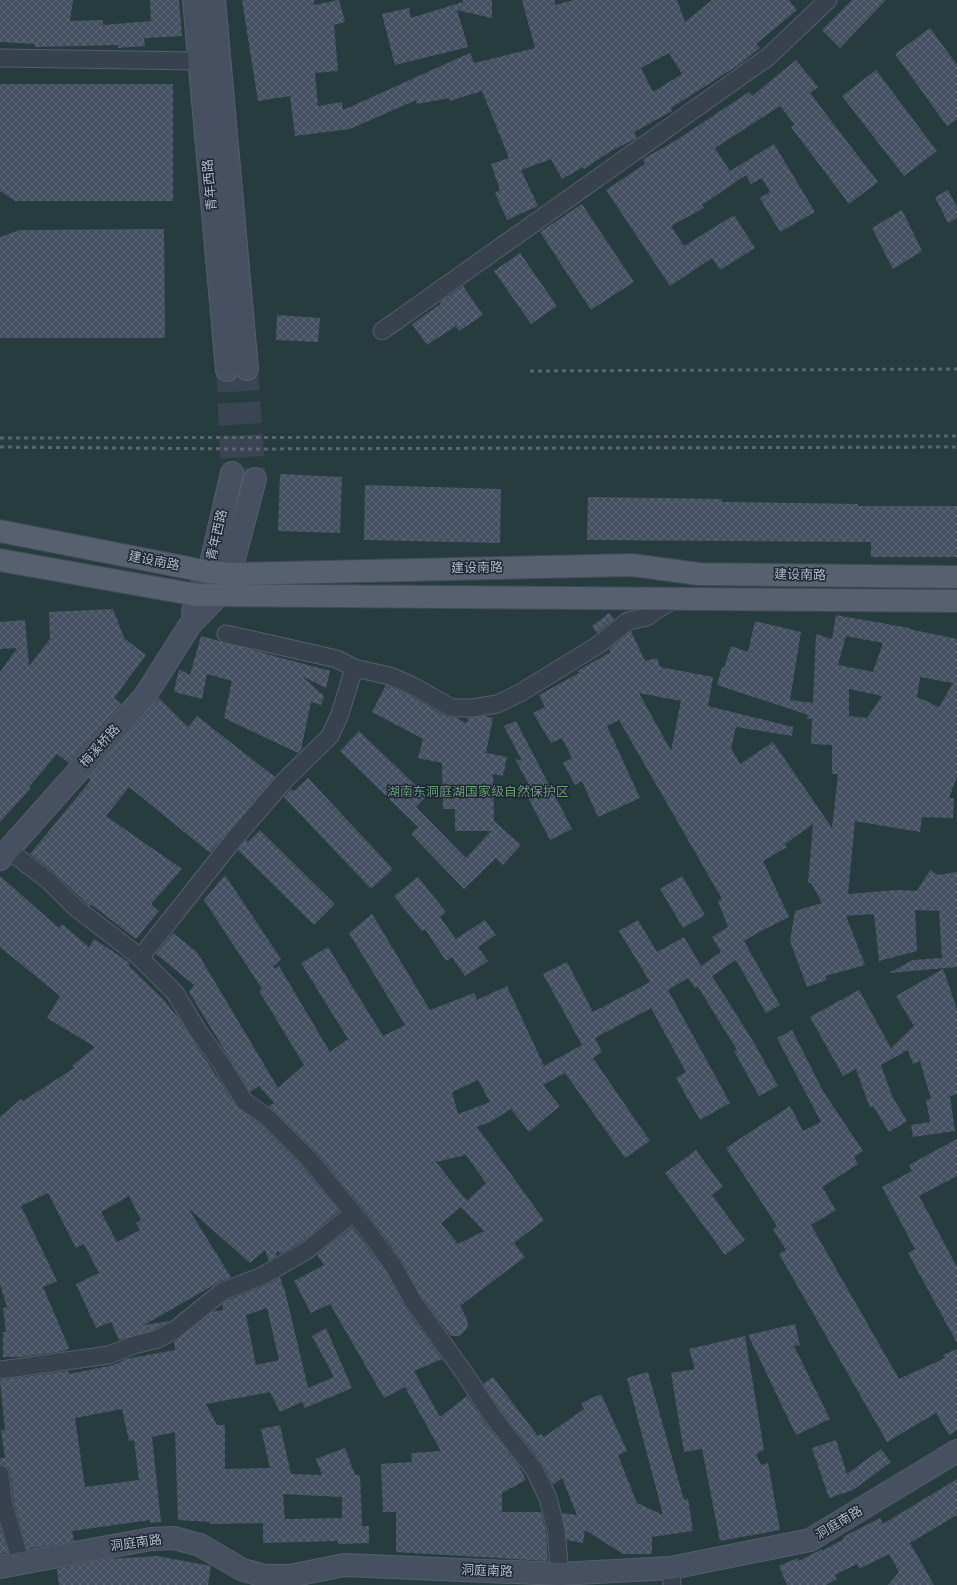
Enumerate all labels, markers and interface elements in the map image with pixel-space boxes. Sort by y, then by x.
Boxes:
street label: 青年西路 [200,158,220,212]
street label: 青年西路 [203,508,231,562]
street label: 建设南路 [127,548,181,574]
street label: 建设南路 [451,560,503,576]
street label: 建设南路 [774,567,826,583]
street label: 梅溪桥路 [77,721,123,771]
park label: 湖南东洞庭湖国家级自然保护区 [387,784,569,800]
street label: 洞庭南路 [813,1503,865,1543]
street label: 洞庭南路 [109,1531,163,1555]
street label: 洞庭南路 [461,1562,513,1580]

